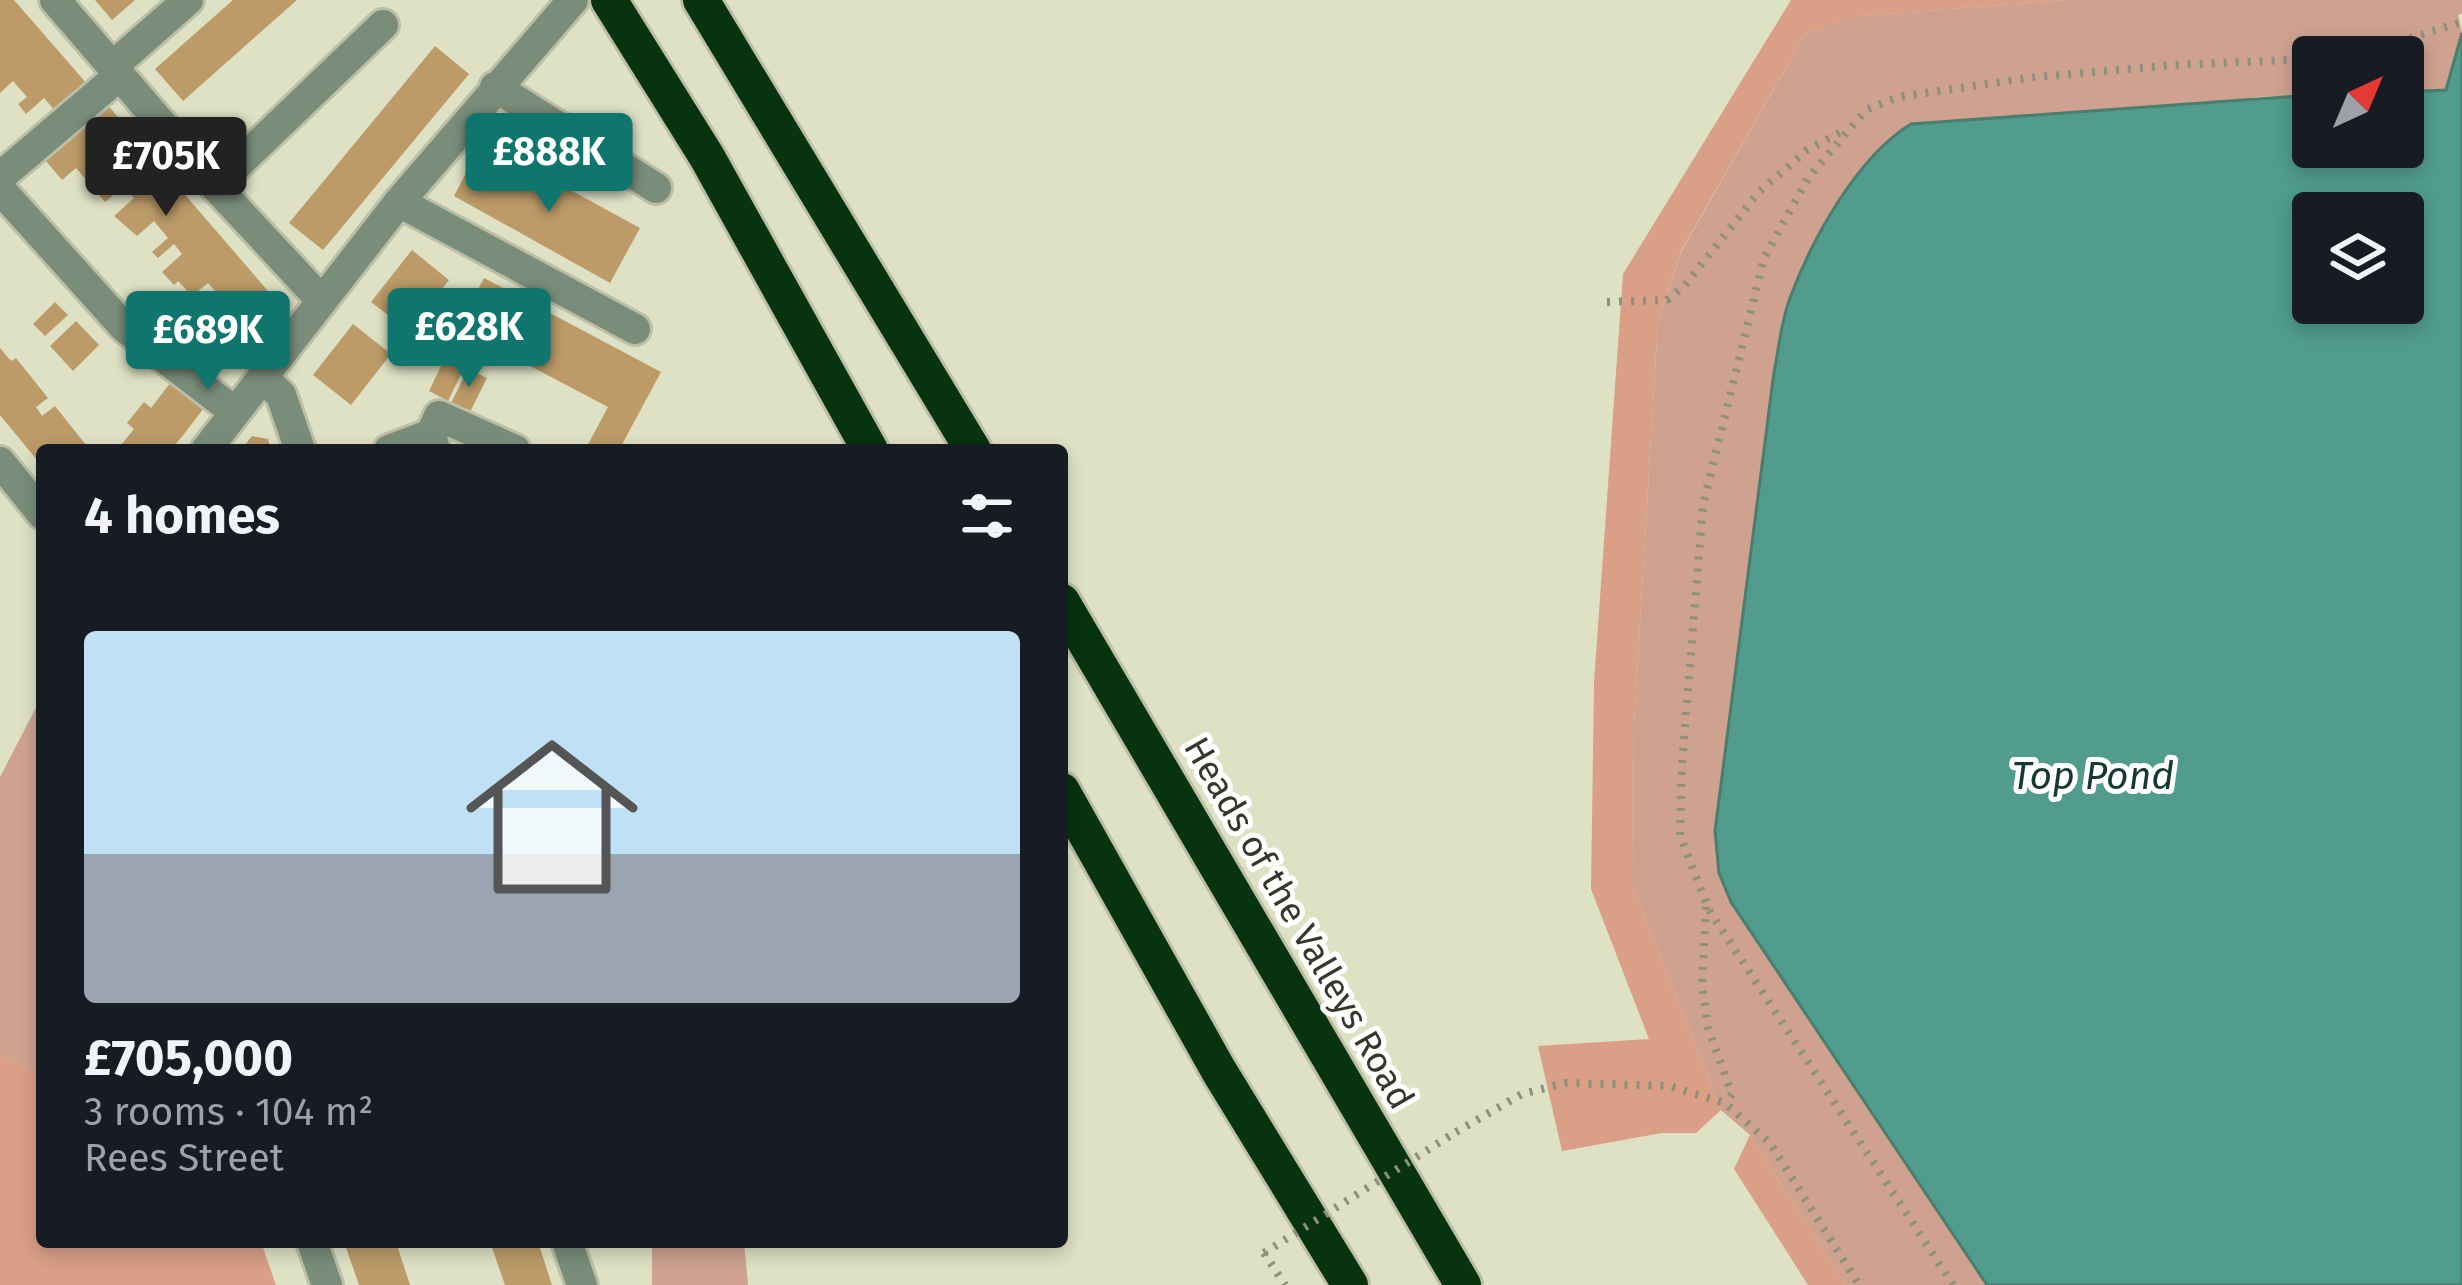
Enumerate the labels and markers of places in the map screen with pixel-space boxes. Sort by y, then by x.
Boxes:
pin: £888K [465,113,633,215]
pin: £705K [82,117,250,219]
pin: £628K [385,288,553,390]
pin: £689K [124,291,292,393]

